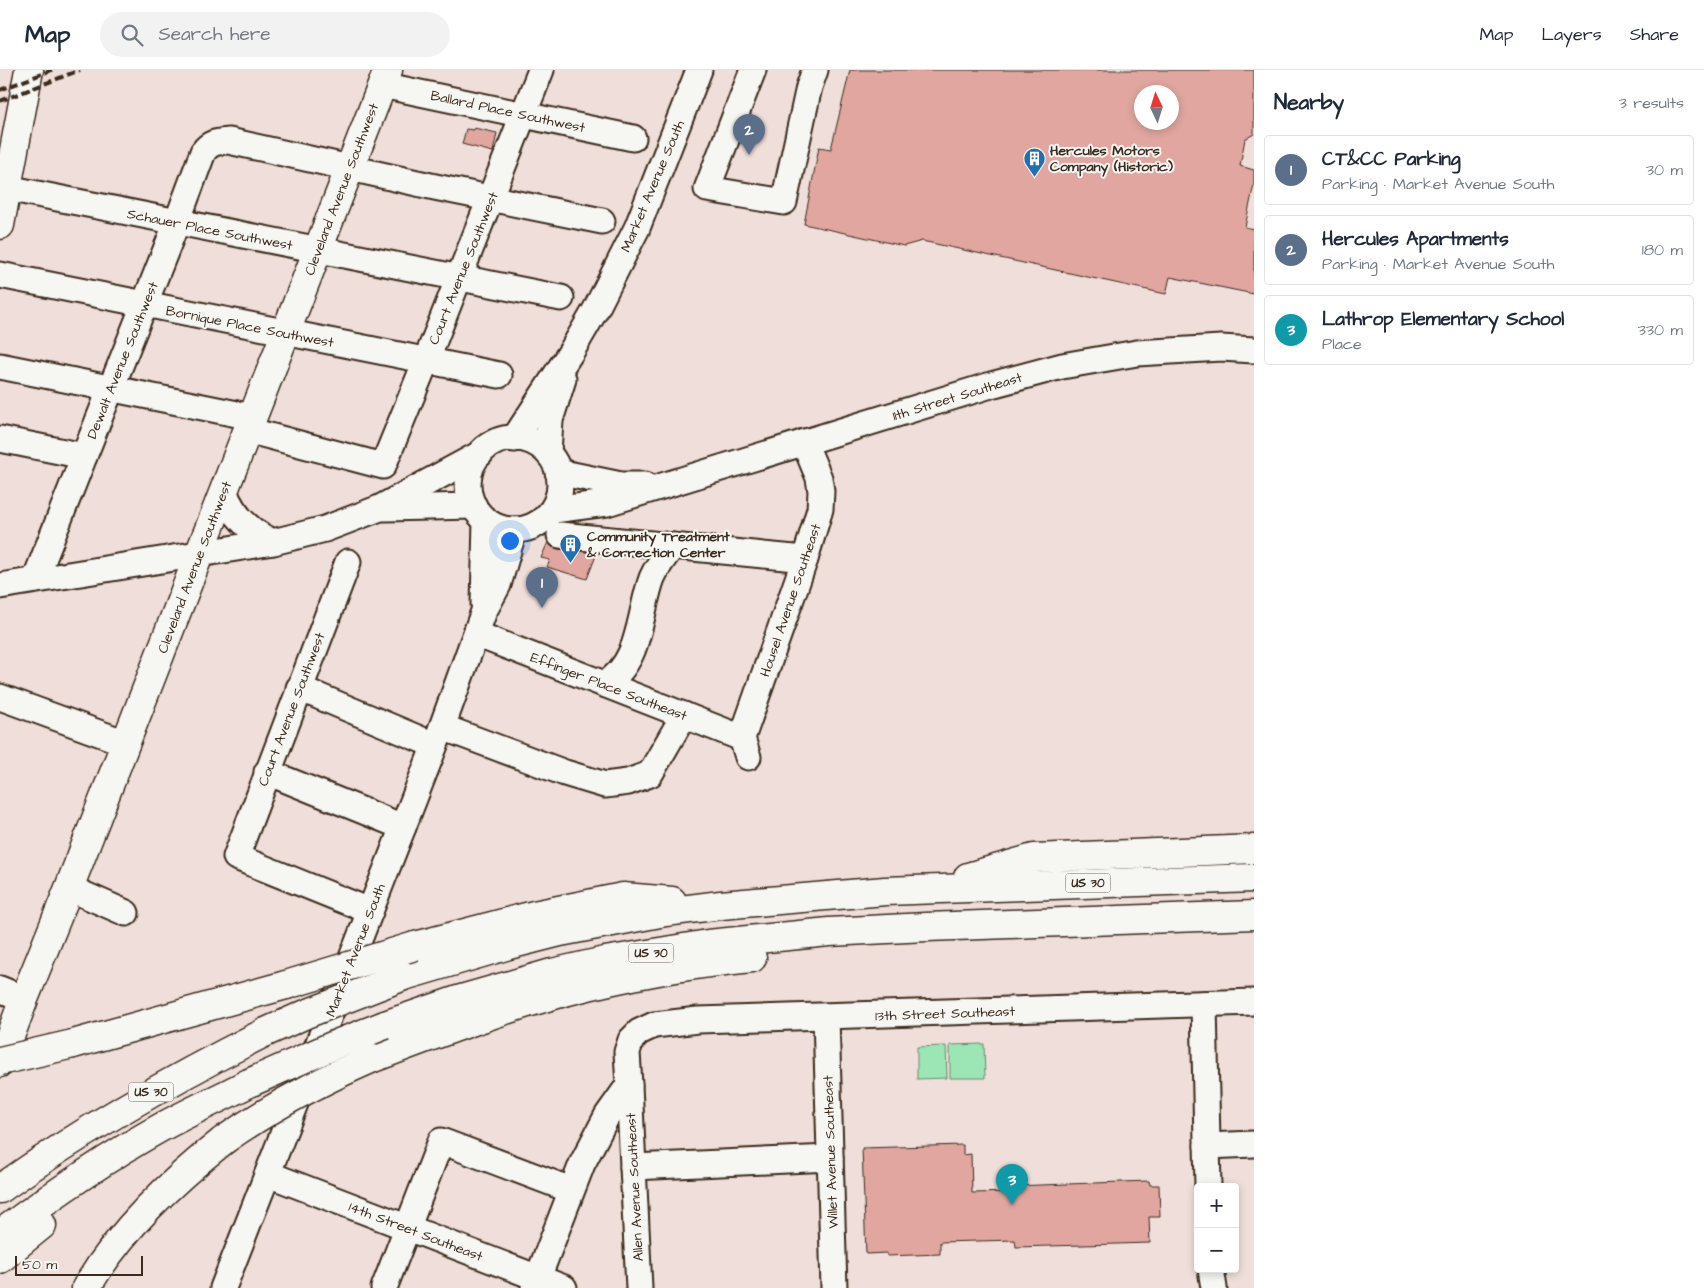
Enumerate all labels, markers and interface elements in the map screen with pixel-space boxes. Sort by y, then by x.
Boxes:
search box [100,12,450,57]
text: Map [25,18,70,52]
icon: search [118,21,146,49]
text: Search here [158,21,271,48]
text: Map [1479,22,1513,47]
text: Layers [1541,22,1602,47]
text: Share [1630,22,1679,47]
north arrow [1134,85,1179,130]
street label: Ballard Place Southwest [429,86,587,138]
text: Nearby [1274,88,1344,117]
text: 3 results [1619,92,1684,114]
street label: Cleveland Avenue Southwest [300,100,384,278]
pin: 2 [733,114,765,155]
street label: Market Avenue South [616,117,690,255]
place label: Hercules Motors Company (Historic) [1050,141,1173,177]
building icon: Hercules Motors Company (Historic) [1022,146,1046,177]
text: CT&CC Parking [1322,146,1461,173]
text: 1 [1290,159,1292,181]
text: 30 m [1646,159,1683,181]
text: Parking · Market Avenue South [1322,173,1554,195]
street label: Court Avenue Southwest [424,189,504,348]
street label: Schauer Place Southwest [125,204,295,256]
text: Hercules Apartments [1322,226,1509,253]
text: 2 [1286,239,1296,261]
text: 180 m [1642,239,1683,261]
text: Parking · Market Avenue South [1322,253,1554,275]
street label: Dewalt Avenue Southwest [82,279,164,442]
street label: Bornique Place Southwest [164,301,336,353]
text: Lathrop Elementary School [1322,306,1564,333]
text: 3 [1287,319,1295,341]
text: 330 m [1638,319,1683,341]
text: Place [1322,333,1362,355]
street label: 11th Street Southeast [890,368,1025,426]
street label: Cleveland Avenue Southwest [153,478,237,656]
street label: Housel Avenue Southeast [755,521,827,680]
place label: Community Treatment & Correction Center [586,527,730,563]
your location [497,528,523,554]
building icon: Community Treatment & Correction Center [559,532,583,563]
pin: 1 [526,567,558,608]
street label: Court Avenue Southwest [253,629,331,789]
street label: Effinger Place Southeast [527,648,690,726]
road number: US 30 [1066,874,1110,892]
street label: Market Avenue South [321,881,391,1020]
road number: US 30 [628,944,674,962]
street label: 13th Street Southeast [875,1002,1016,1026]
street label: Willet Avenue Southeast [818,1075,844,1229]
road number: US 30 [128,1082,174,1102]
street label: Allen Avenue Southeast [621,1112,649,1262]
pin: 3 [996,1164,1028,1205]
map controls [1194,1183,1239,1273]
button: + [1194,1183,1239,1228]
street label: 14th Street Southeast [346,1197,486,1267]
button: − [1194,1228,1239,1273]
scale bar [15,1253,142,1276]
text: 50 m [22,1255,57,1275]

